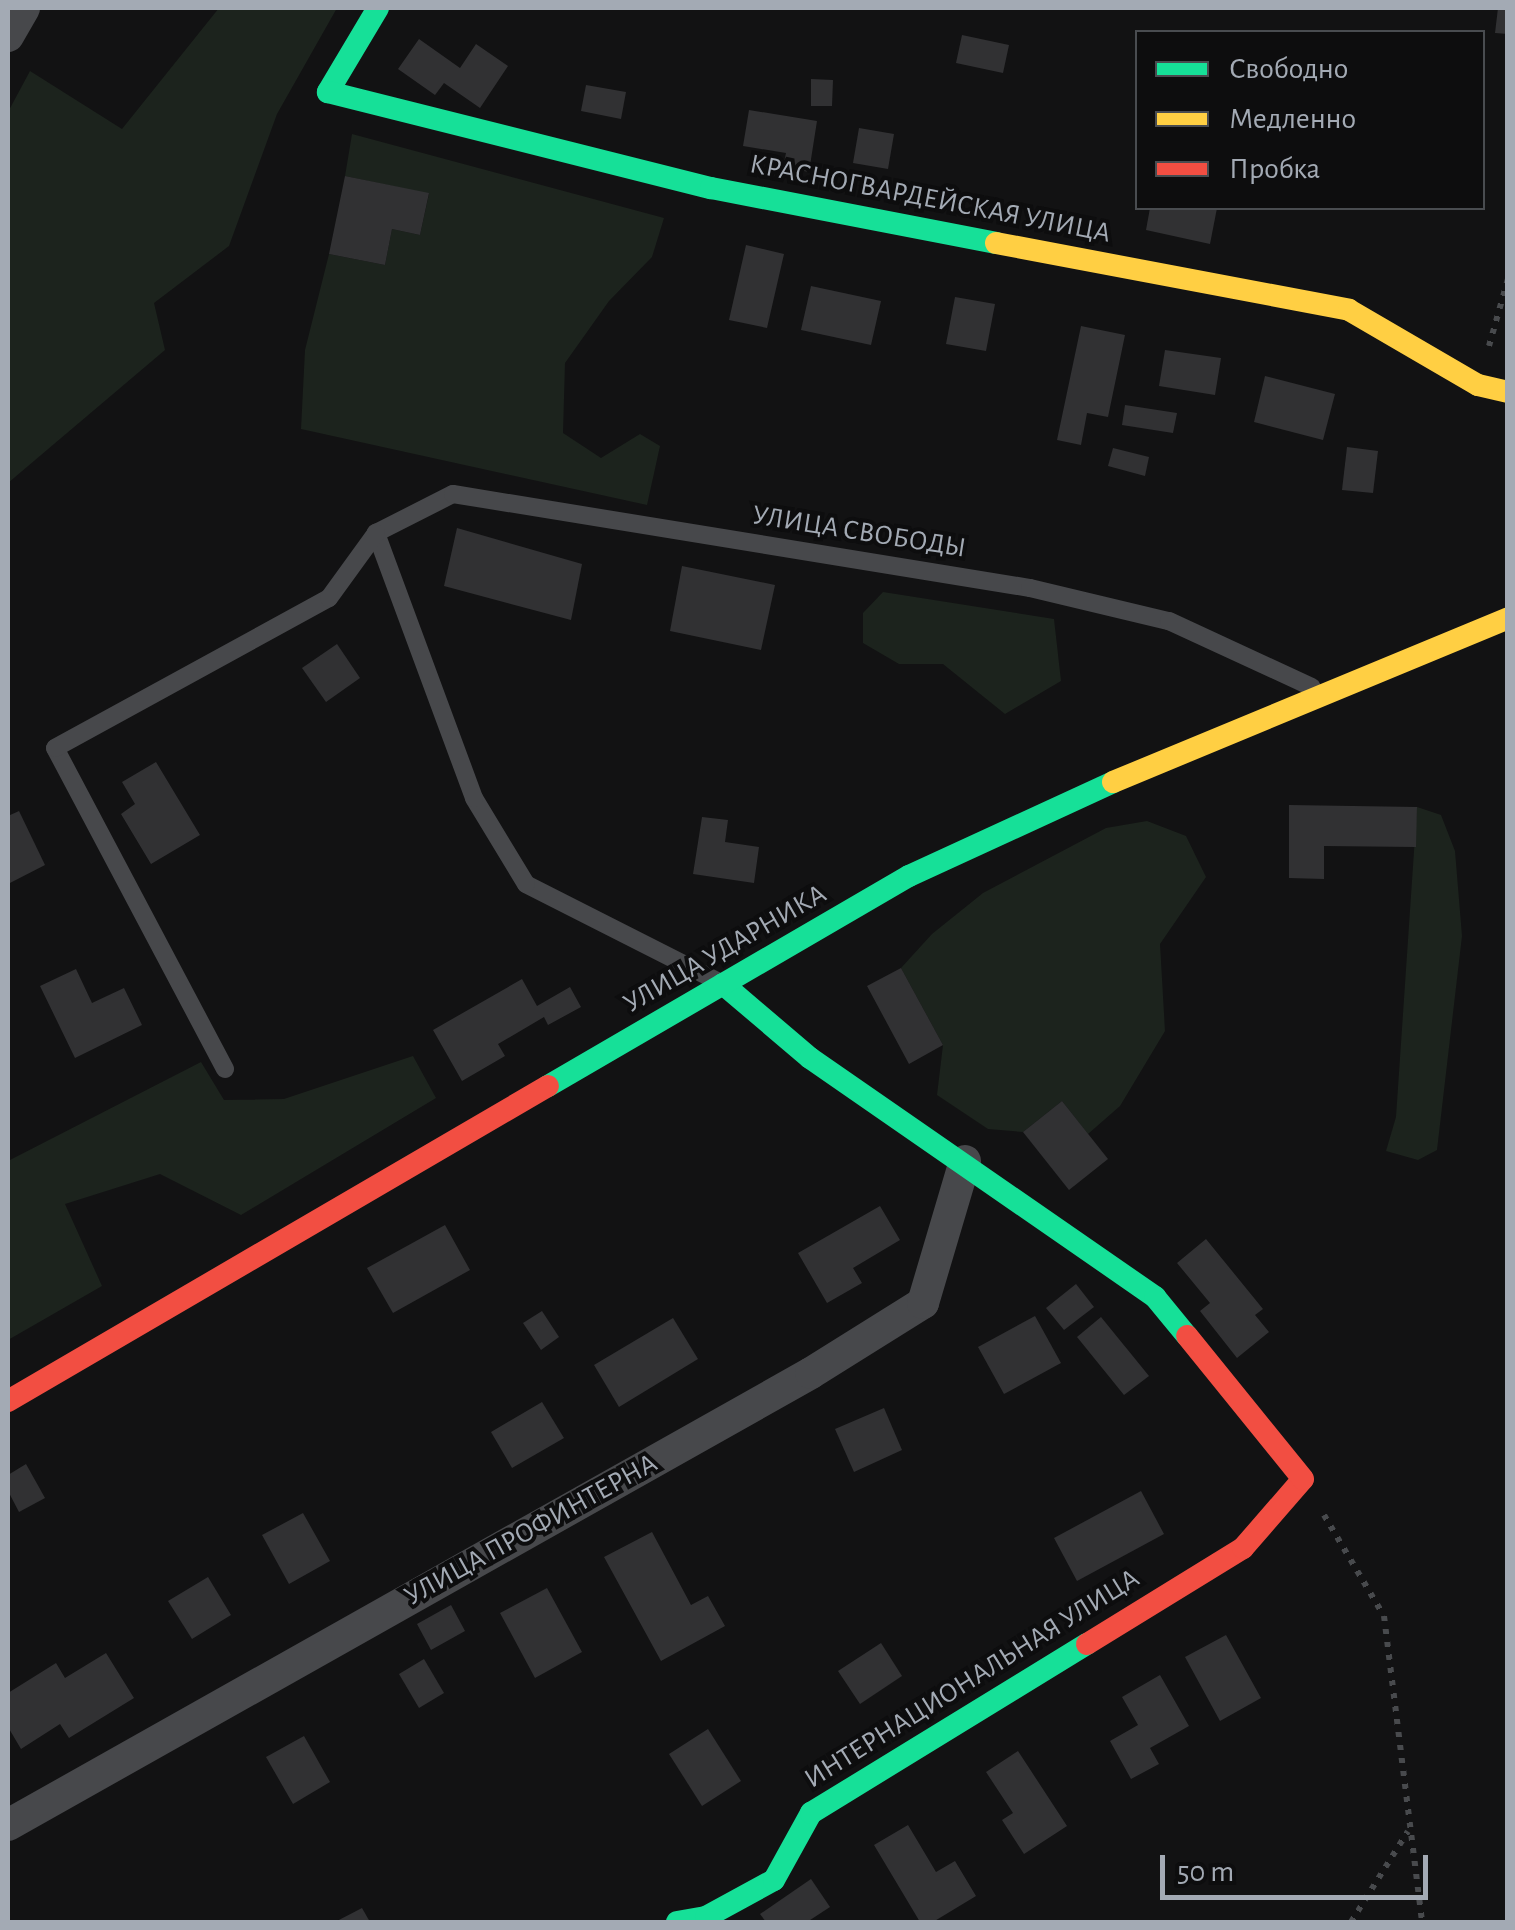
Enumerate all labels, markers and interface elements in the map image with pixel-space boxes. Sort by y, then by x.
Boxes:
legend [1135,30,1485,210]
text: Свободно [1229,54,1348,84]
text: Медленно [1229,104,1356,134]
street label: КРАСНОГВАРДЕЙСКАЯ УЛИЦА [747,148,1113,250]
text: Пробка [1229,154,1320,184]
street label: УЛИЦА СВОБОДЫ [750,499,968,565]
street label: УЛИЦА УДАРНИКА [618,877,832,1021]
street label: УЛИЦА ПРОФИНТЕРНА [399,1447,663,1613]
street label: ИНТЕРНАЦИОНАЛЬНАЯ УЛИЦА [798,1562,1146,1796]
scale bar [1165,1835,1432,1897]
text: 50 m [1177,1857,1234,1887]

